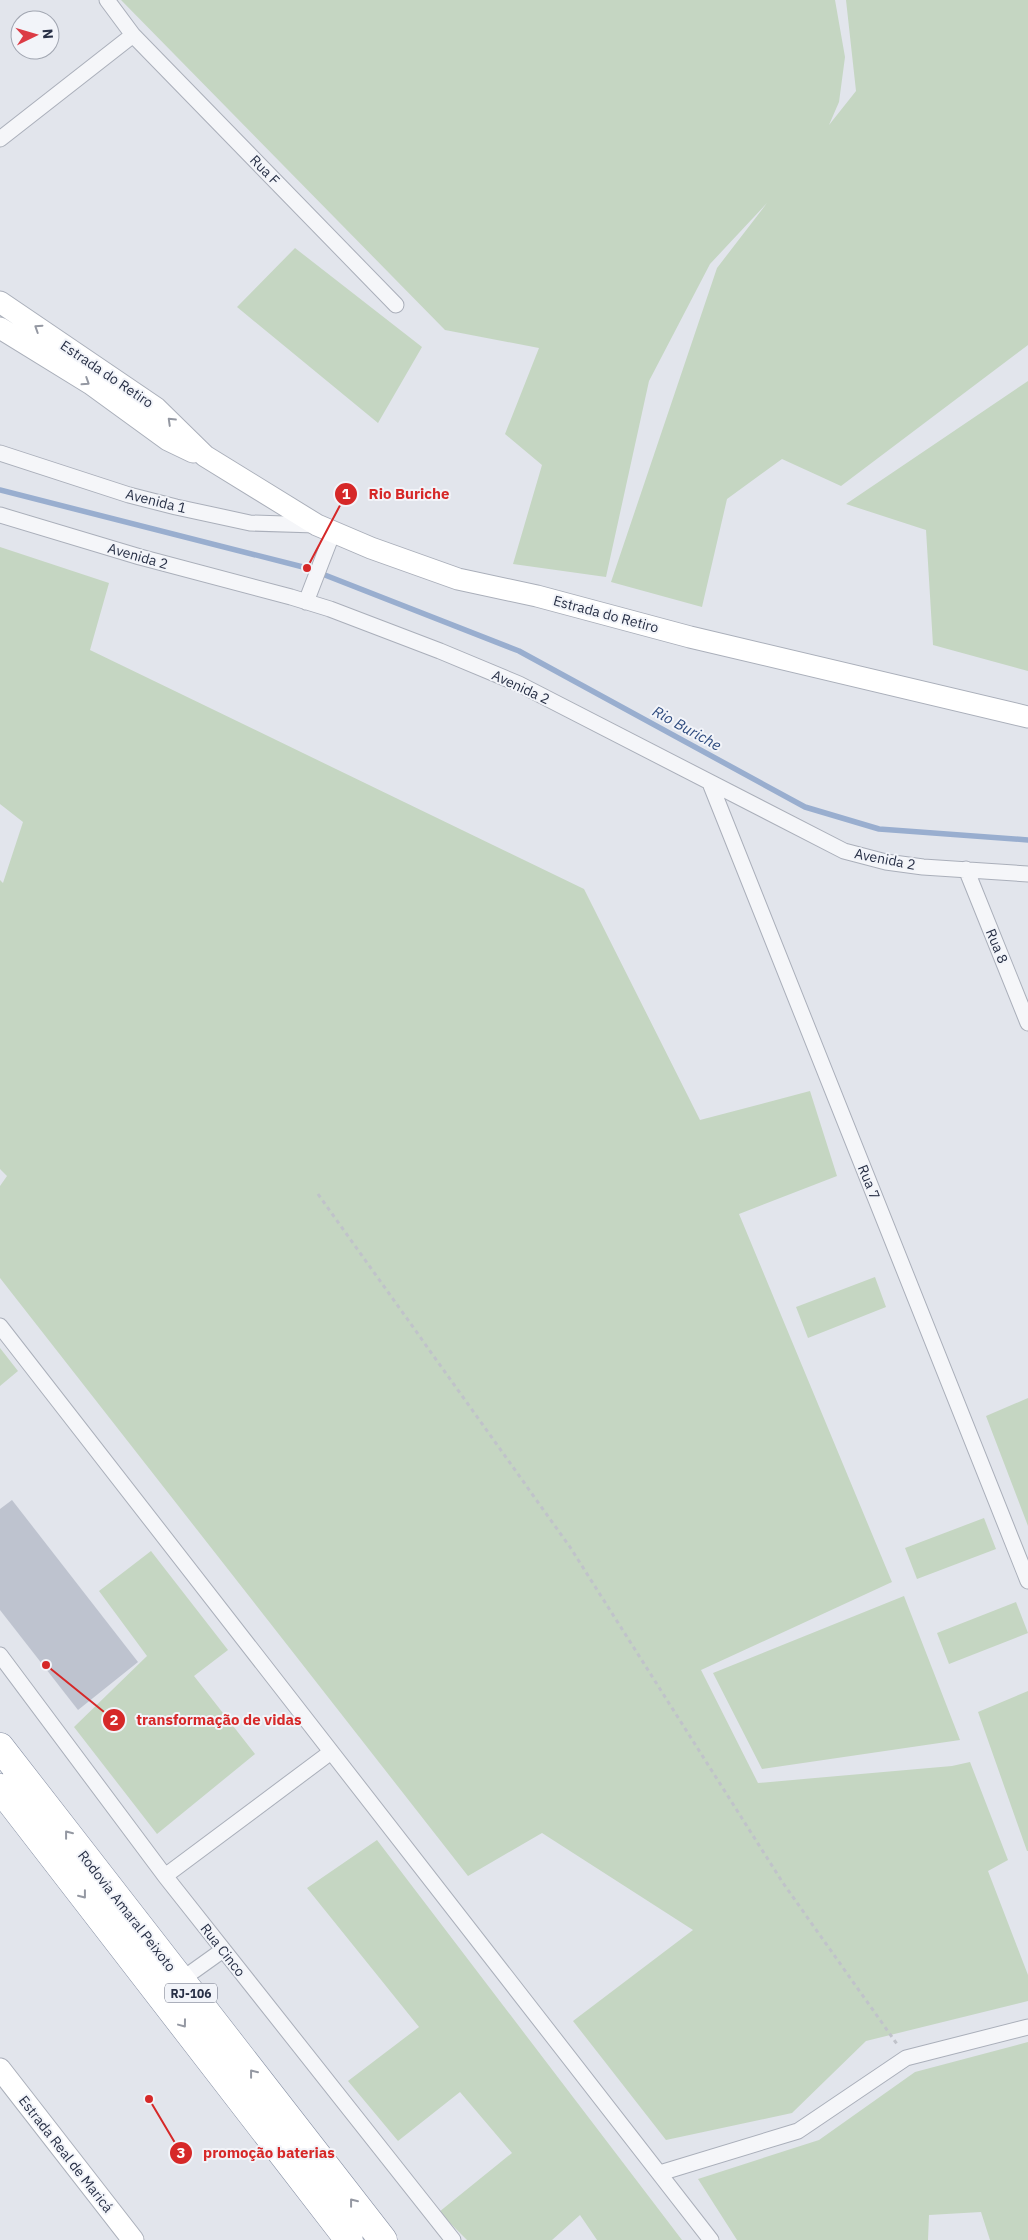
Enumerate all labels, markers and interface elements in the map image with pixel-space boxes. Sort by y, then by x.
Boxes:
north arrow [10,10,60,60]
text: N [39,28,57,40]
street label: Rua F [246,151,284,189]
one-way arrow [35,325,44,334]
street label: Estrada do Retiro [57,336,157,412]
one-way arrow [81,375,90,385]
one-way arrow [168,418,177,427]
callout: Rio Buriche [333,479,459,509]
text: 1 [341,484,351,503]
text: Rio Buriche [369,484,449,503]
street label: Avenida 1 [124,485,188,517]
street label: Avenida 2 [106,539,170,573]
street label: Estrada do Retiro [551,591,661,637]
street label: Avenida 2 [489,666,553,708]
water label: Rio Buriche [649,701,725,755]
street label: Avenida 2 [853,844,917,874]
street label: Rua 8 [982,926,1012,966]
street label: Rua 7 [854,1162,884,1202]
callout: transformação de vidas [101,1705,311,1735]
text: 2 [109,1710,119,1729]
text: transformação de vidas [136,1710,302,1729]
one-way arrow [65,1831,73,1840]
street label: Rodovia Amaral Peixoto [74,1847,180,1975]
one-way arrow [78,1889,86,1898]
street label: Rua Cinco [197,1920,249,1980]
road number: RJ-106 [165,1984,217,2002]
one-way arrow [177,2018,185,2027]
one-way arrow [250,2069,259,2079]
street label: Estrada Real de Maricá [15,2092,118,2216]
callout: promoção baterias [168,2138,345,2168]
text: 3 [176,2143,186,2162]
text: promoção baterias [203,2143,335,2162]
one-way arrow [350,2199,358,2208]

